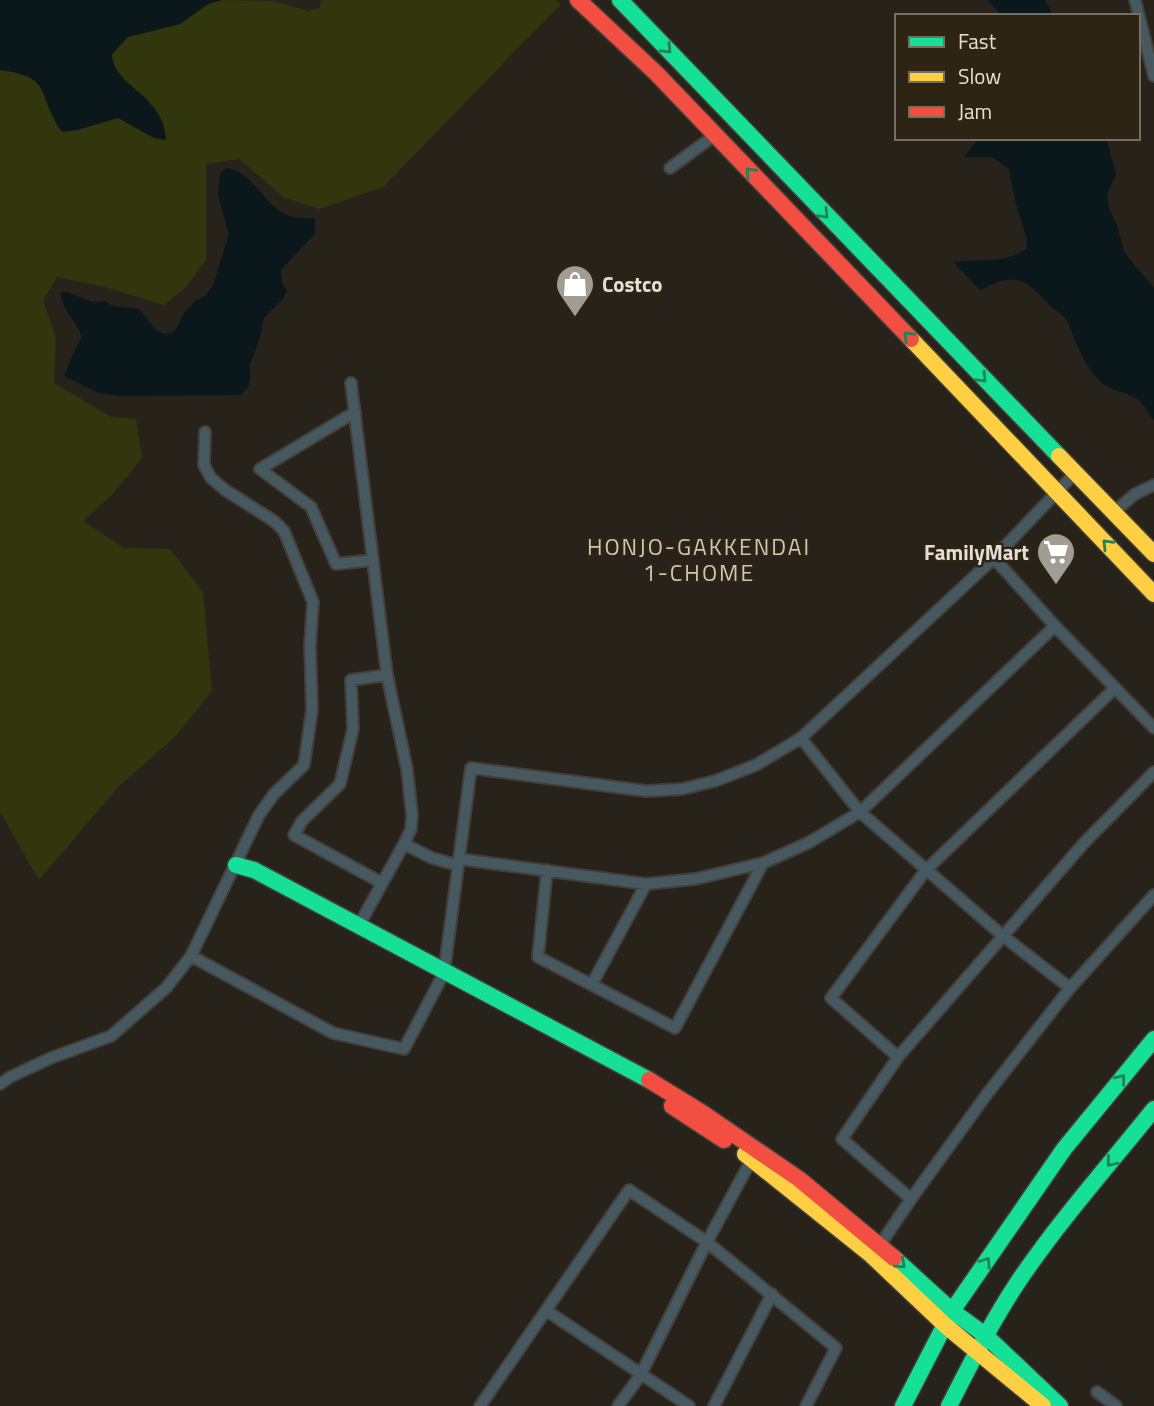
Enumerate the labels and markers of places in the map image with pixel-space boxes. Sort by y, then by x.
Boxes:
shop icon: Costco [554,263,596,318]
place label: Costco [602,268,662,300]
supermarket icon: FamilyMart [1035,531,1077,586]
place label: FamilyMart [924,536,1029,568]

